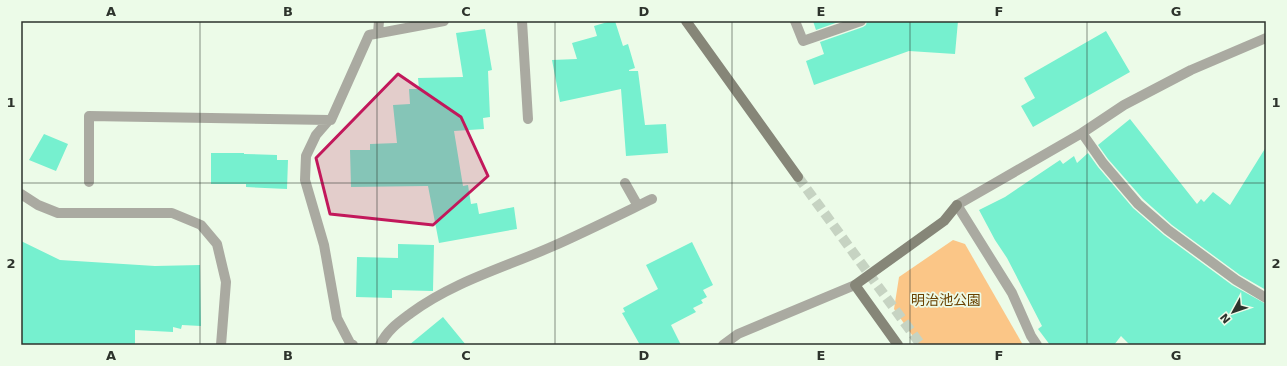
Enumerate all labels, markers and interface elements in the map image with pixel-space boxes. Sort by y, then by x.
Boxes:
text: A [106,4,116,19]
text: B [283,4,293,19]
text: C [461,4,471,19]
text: D [639,4,650,19]
text: E [817,4,825,19]
text: F [995,4,1003,19]
text: G [1171,4,1181,19]
text: 1 [6,95,16,110]
text: 1 [1271,95,1281,110]
text: 2 [6,256,16,271]
text: 2 [1271,256,1281,271]
park label: 明治池公園 [911,292,981,308]
north arrow [1213,292,1253,332]
text: N [1218,310,1234,326]
text: A [106,348,116,363]
text: B [283,348,293,363]
text: C [461,348,471,363]
text: D [639,348,650,363]
text: E [817,348,825,363]
text: F [995,348,1003,363]
text: G [1171,348,1181,363]

